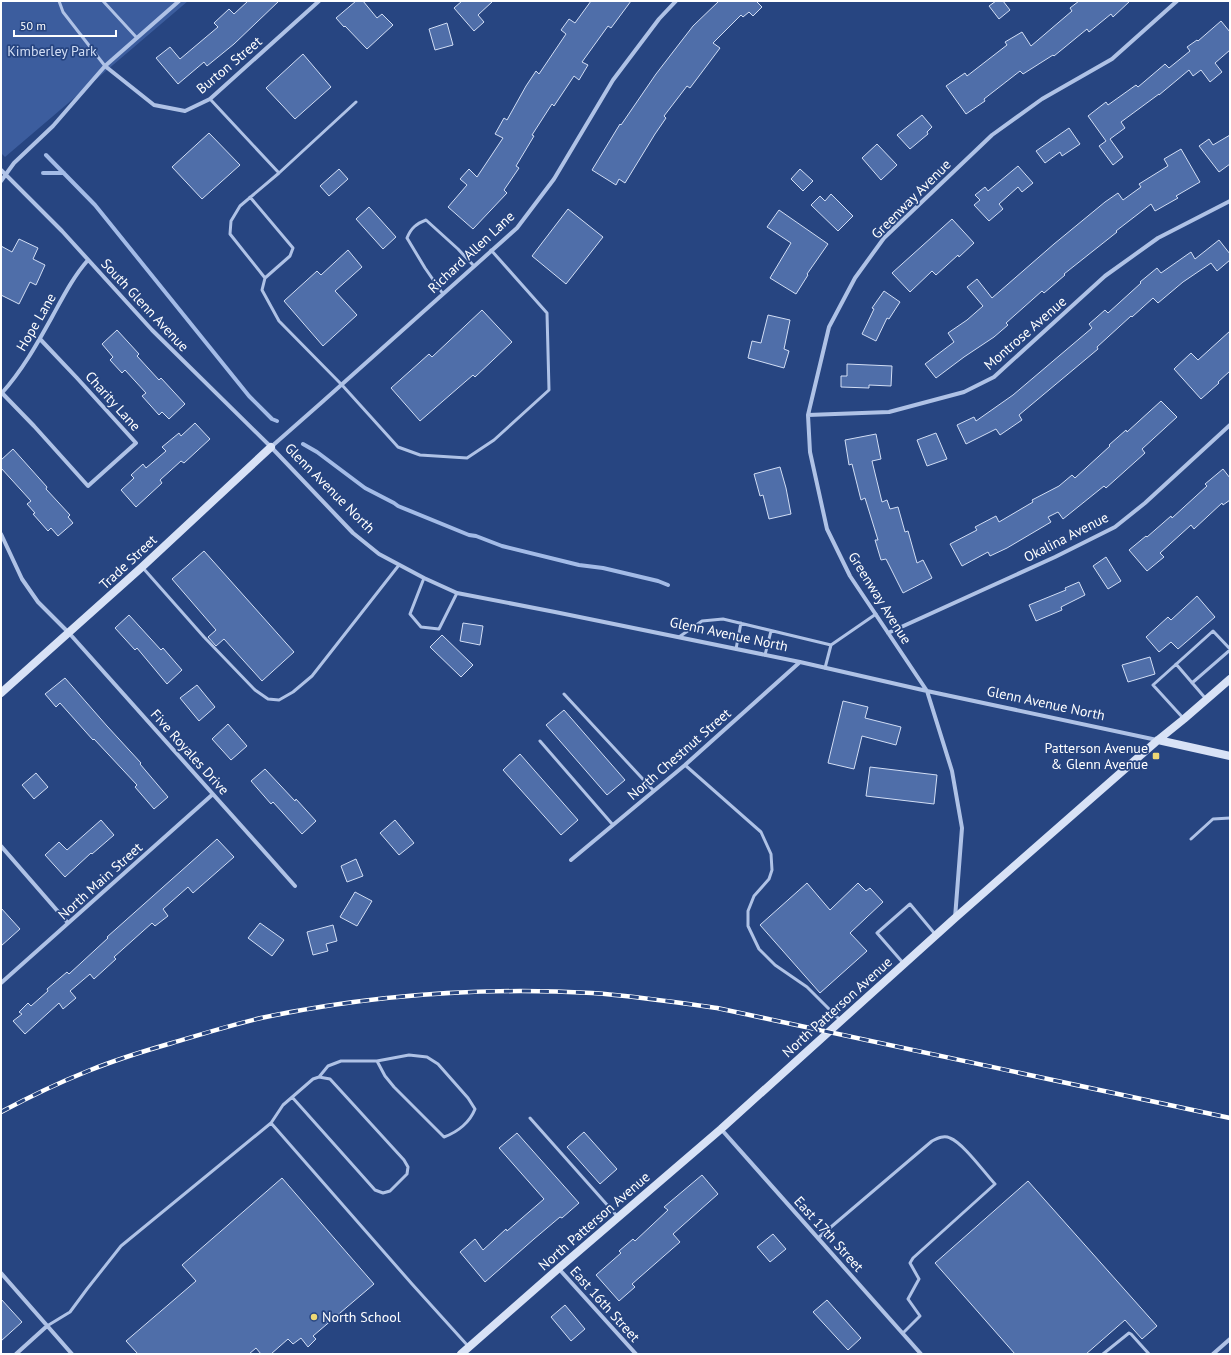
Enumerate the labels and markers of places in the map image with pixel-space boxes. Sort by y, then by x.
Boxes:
place label: Patterson Avenue & Glenn Avenue [1044,739,1148,773]
marker: Patterson Avenue & Glenn Avenue [1151,751,1161,761]
place label: North School [322,1308,401,1326]
marker: North School [309,1312,319,1322]

